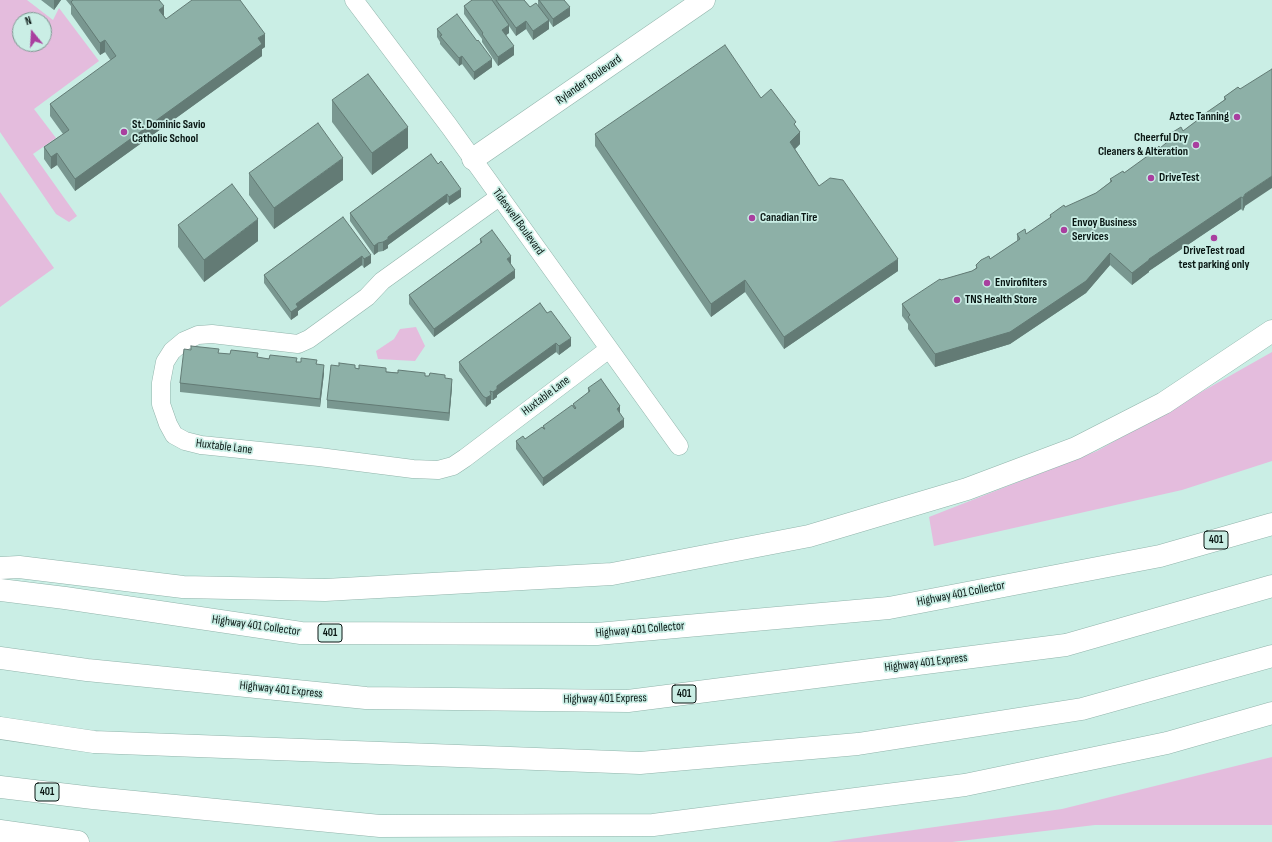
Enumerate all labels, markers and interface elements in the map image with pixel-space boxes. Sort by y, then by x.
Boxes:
north arrow [12,12,52,52]
text: N [24,14,33,28]
street label: Rylander Boulevard [553,52,625,108]
place label: Aztec Tanning [1170,110,1229,124]
marker: Aztec Tanning [1232,112,1242,122]
place label: St. Dominic Savio Catholic School [132,118,206,146]
marker: St. Dominic Savio Catholic School [119,127,129,137]
place label: Cheerful Dry Cleaners & Alteration [1098,131,1188,159]
marker: Cheerful Dry Cleaners & Alteration [1191,140,1201,150]
place label: DriveTest [1159,171,1200,185]
marker: DriveTest [1146,173,1156,183]
street label: Tideswell Boulevard [489,186,547,258]
place label: Canadian Tire [760,211,817,225]
marker: Canadian Tire [747,213,757,223]
place label: Envoy Business Services [1072,216,1137,244]
marker: Envoy Business Services [1059,225,1069,235]
marker: DriveTest road test parking only [1209,233,1219,243]
place label: DriveTest road test parking only [1178,244,1250,272]
place label: Envirofilters [995,276,1047,290]
marker: Envirofilters [982,278,992,288]
place label: TNS Health Store [965,293,1037,307]
marker: TNS Health Store [952,295,962,305]
street label: Huxtable Lane [519,373,573,419]
street label: Huxtable Lane [195,436,253,458]
road number: 401 [1204,531,1228,549]
street label: Highway 401 Collector [916,578,1006,610]
street label: Highway 401 Collector [211,613,301,639]
street label: Highway 401 Collector [595,619,685,641]
road number: 401 [318,624,342,642]
street label: Highway 401 Express [884,651,968,675]
street label: Highway 401 Express [239,678,323,702]
road number: 401 [672,685,696,703]
street label: Highway 401 Express [563,691,647,707]
road number: 401 [35,783,59,801]

